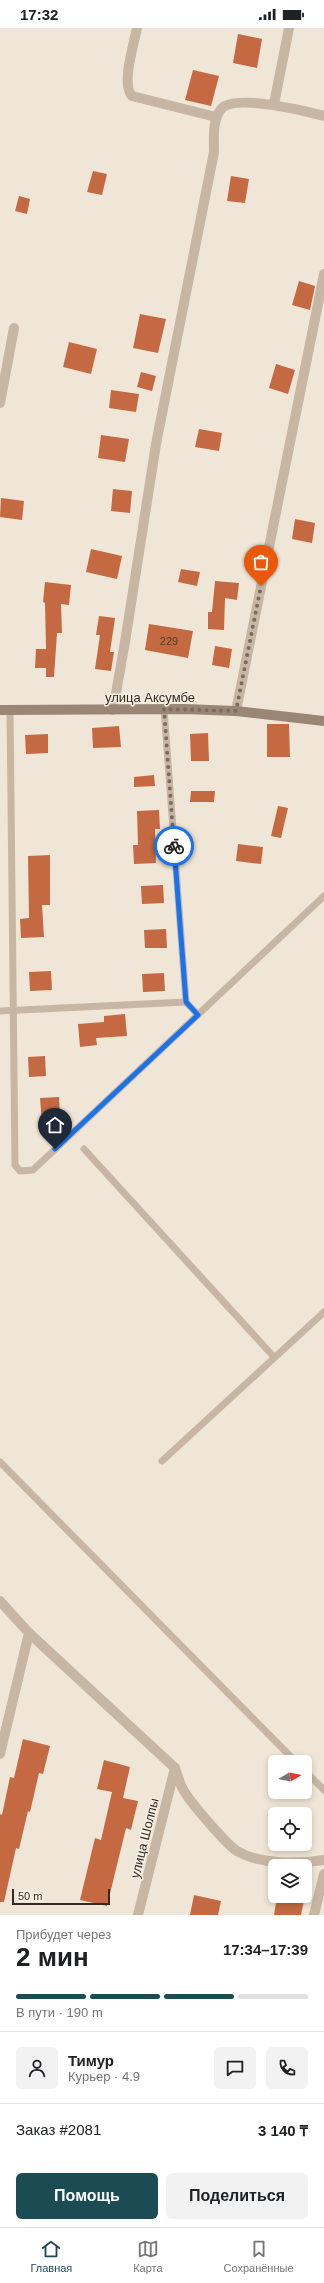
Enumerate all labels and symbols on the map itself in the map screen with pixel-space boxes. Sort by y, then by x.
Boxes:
pin [244,545,278,586]
house number: 229 [160,635,178,647]
street label: улица Аксумбе [105,690,195,705]
courier [154,826,194,866]
pin [38,1108,72,1149]
north arrow [268,1755,312,1799]
street label: улица Шолпы [127,1796,162,1880]
scale bar [12,1887,110,1906]

